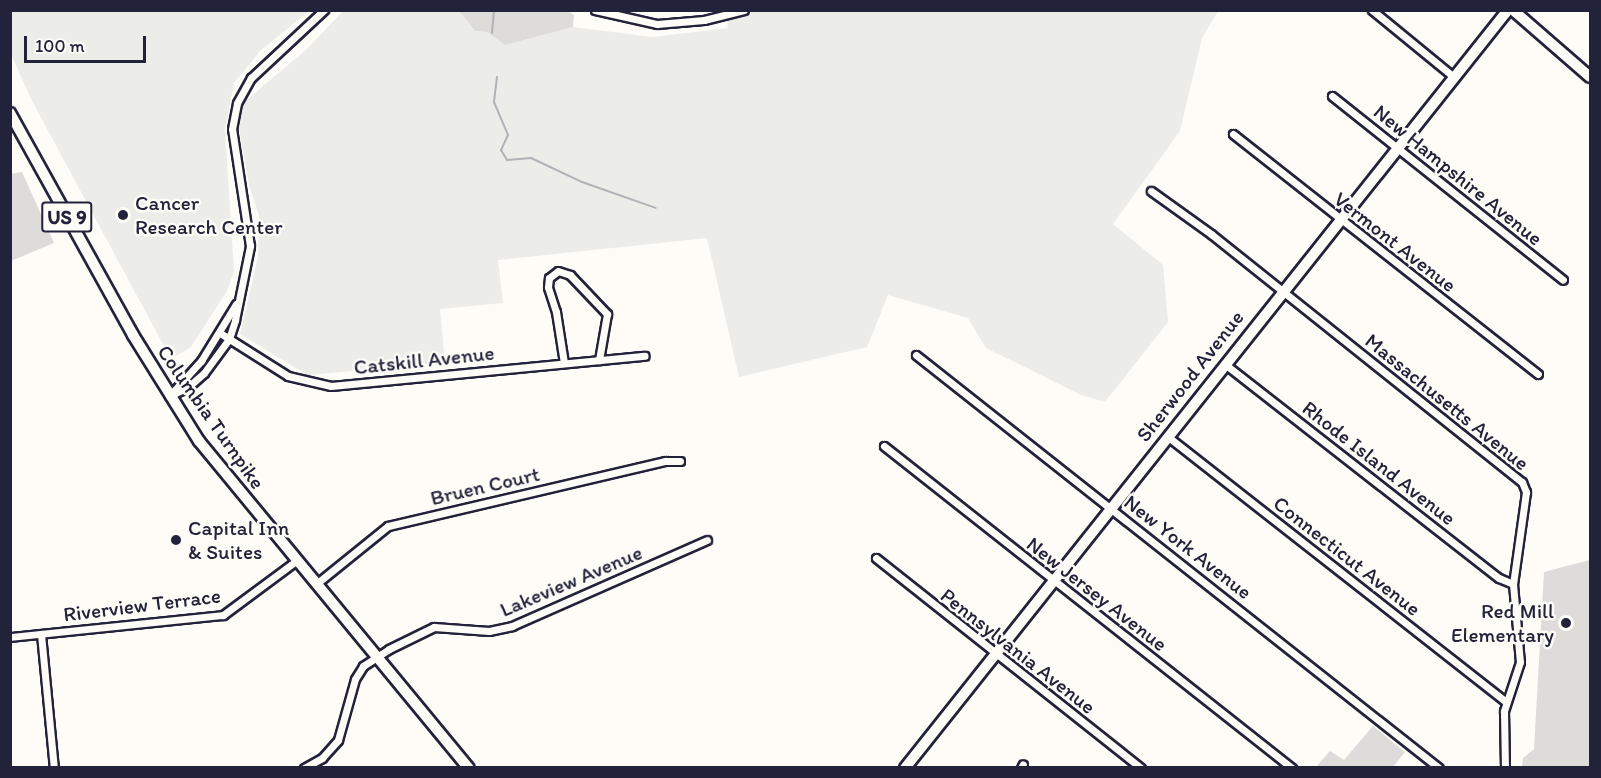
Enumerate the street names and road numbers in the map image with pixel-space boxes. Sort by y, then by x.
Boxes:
street label: New Hampshire Avenue [1368,99,1548,251]
street label: Vermont Avenue [1329,187,1461,297]
road number: US 9 [40,200,94,234]
street label: Sherwood Avenue [1131,306,1249,446]
street label: Massachusetts Avenue [1360,328,1534,476]
street label: Columbia Turnpike [152,340,270,494]
street label: Catskill Avenue [353,340,495,380]
street label: Rhode Island Avenue [1297,395,1461,531]
street label: Bruen Court [428,461,542,511]
street label: New York Avenue [1120,490,1256,604]
street label: Connecticut Avenue [1268,491,1426,621]
street label: New Jersey Avenue [1022,531,1172,657]
street label: Lakeview Avenue [496,540,646,622]
street label: Riverview Terrace [63,583,221,627]
street label: Pennsylvania Avenue [936,583,1100,719]

